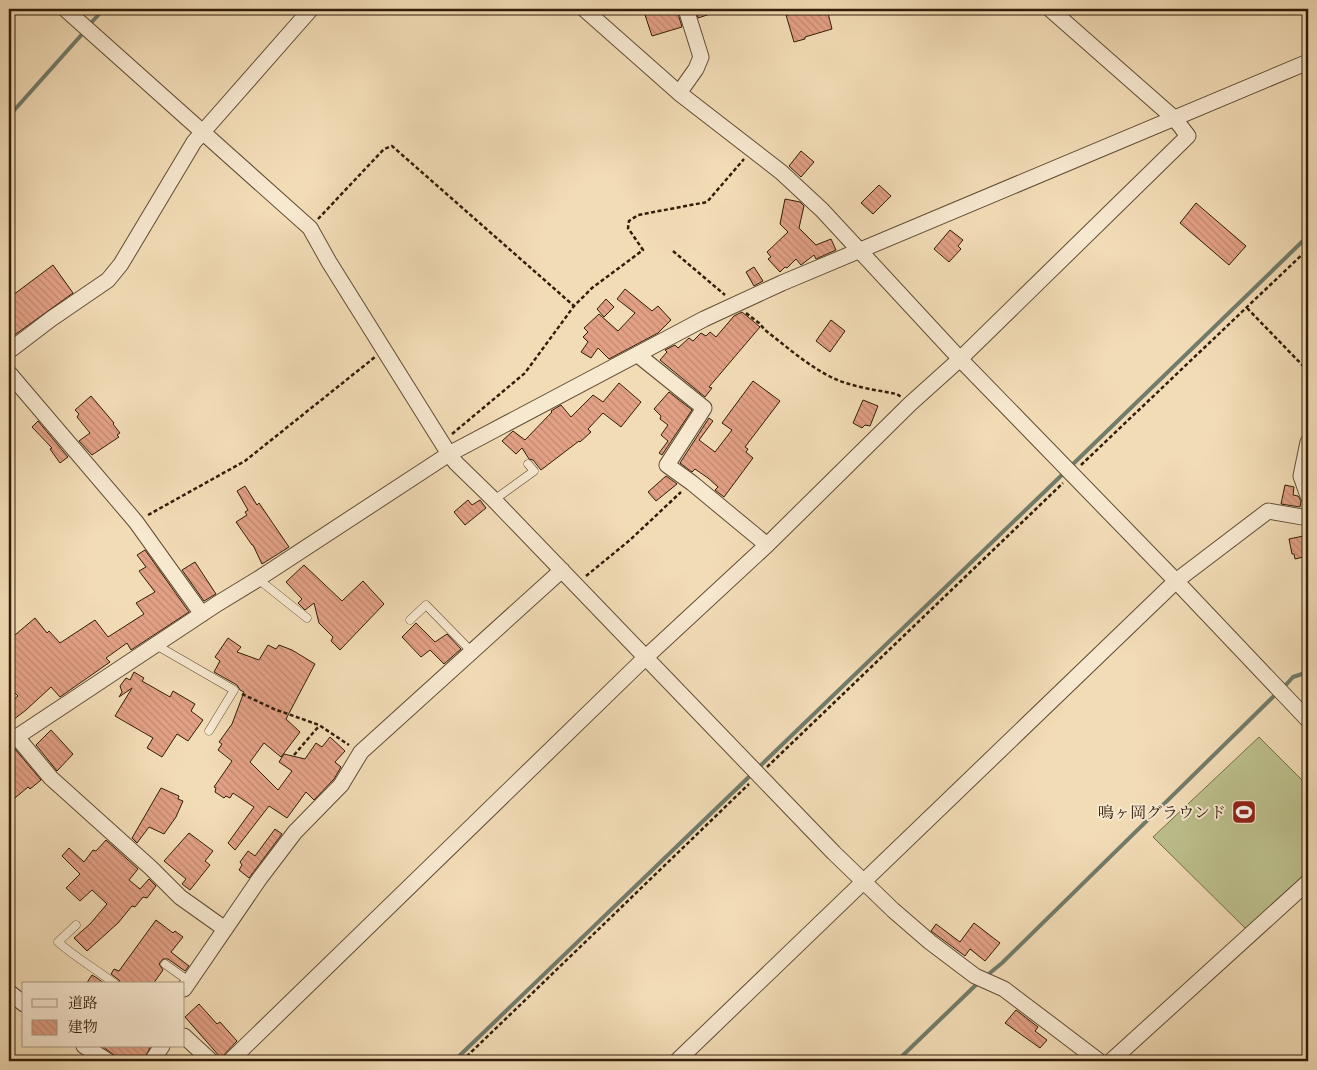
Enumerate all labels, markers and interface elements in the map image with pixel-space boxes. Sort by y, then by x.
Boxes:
sports icon: 鳴ヶ岡グラウンド [1231,799,1257,825]
place label: 鳴ヶ岡グラウンド [1098,800,1226,824]
legend [22,982,185,1048]
text: 道路 [68,992,98,1013]
text: 建物 [68,1016,98,1037]

